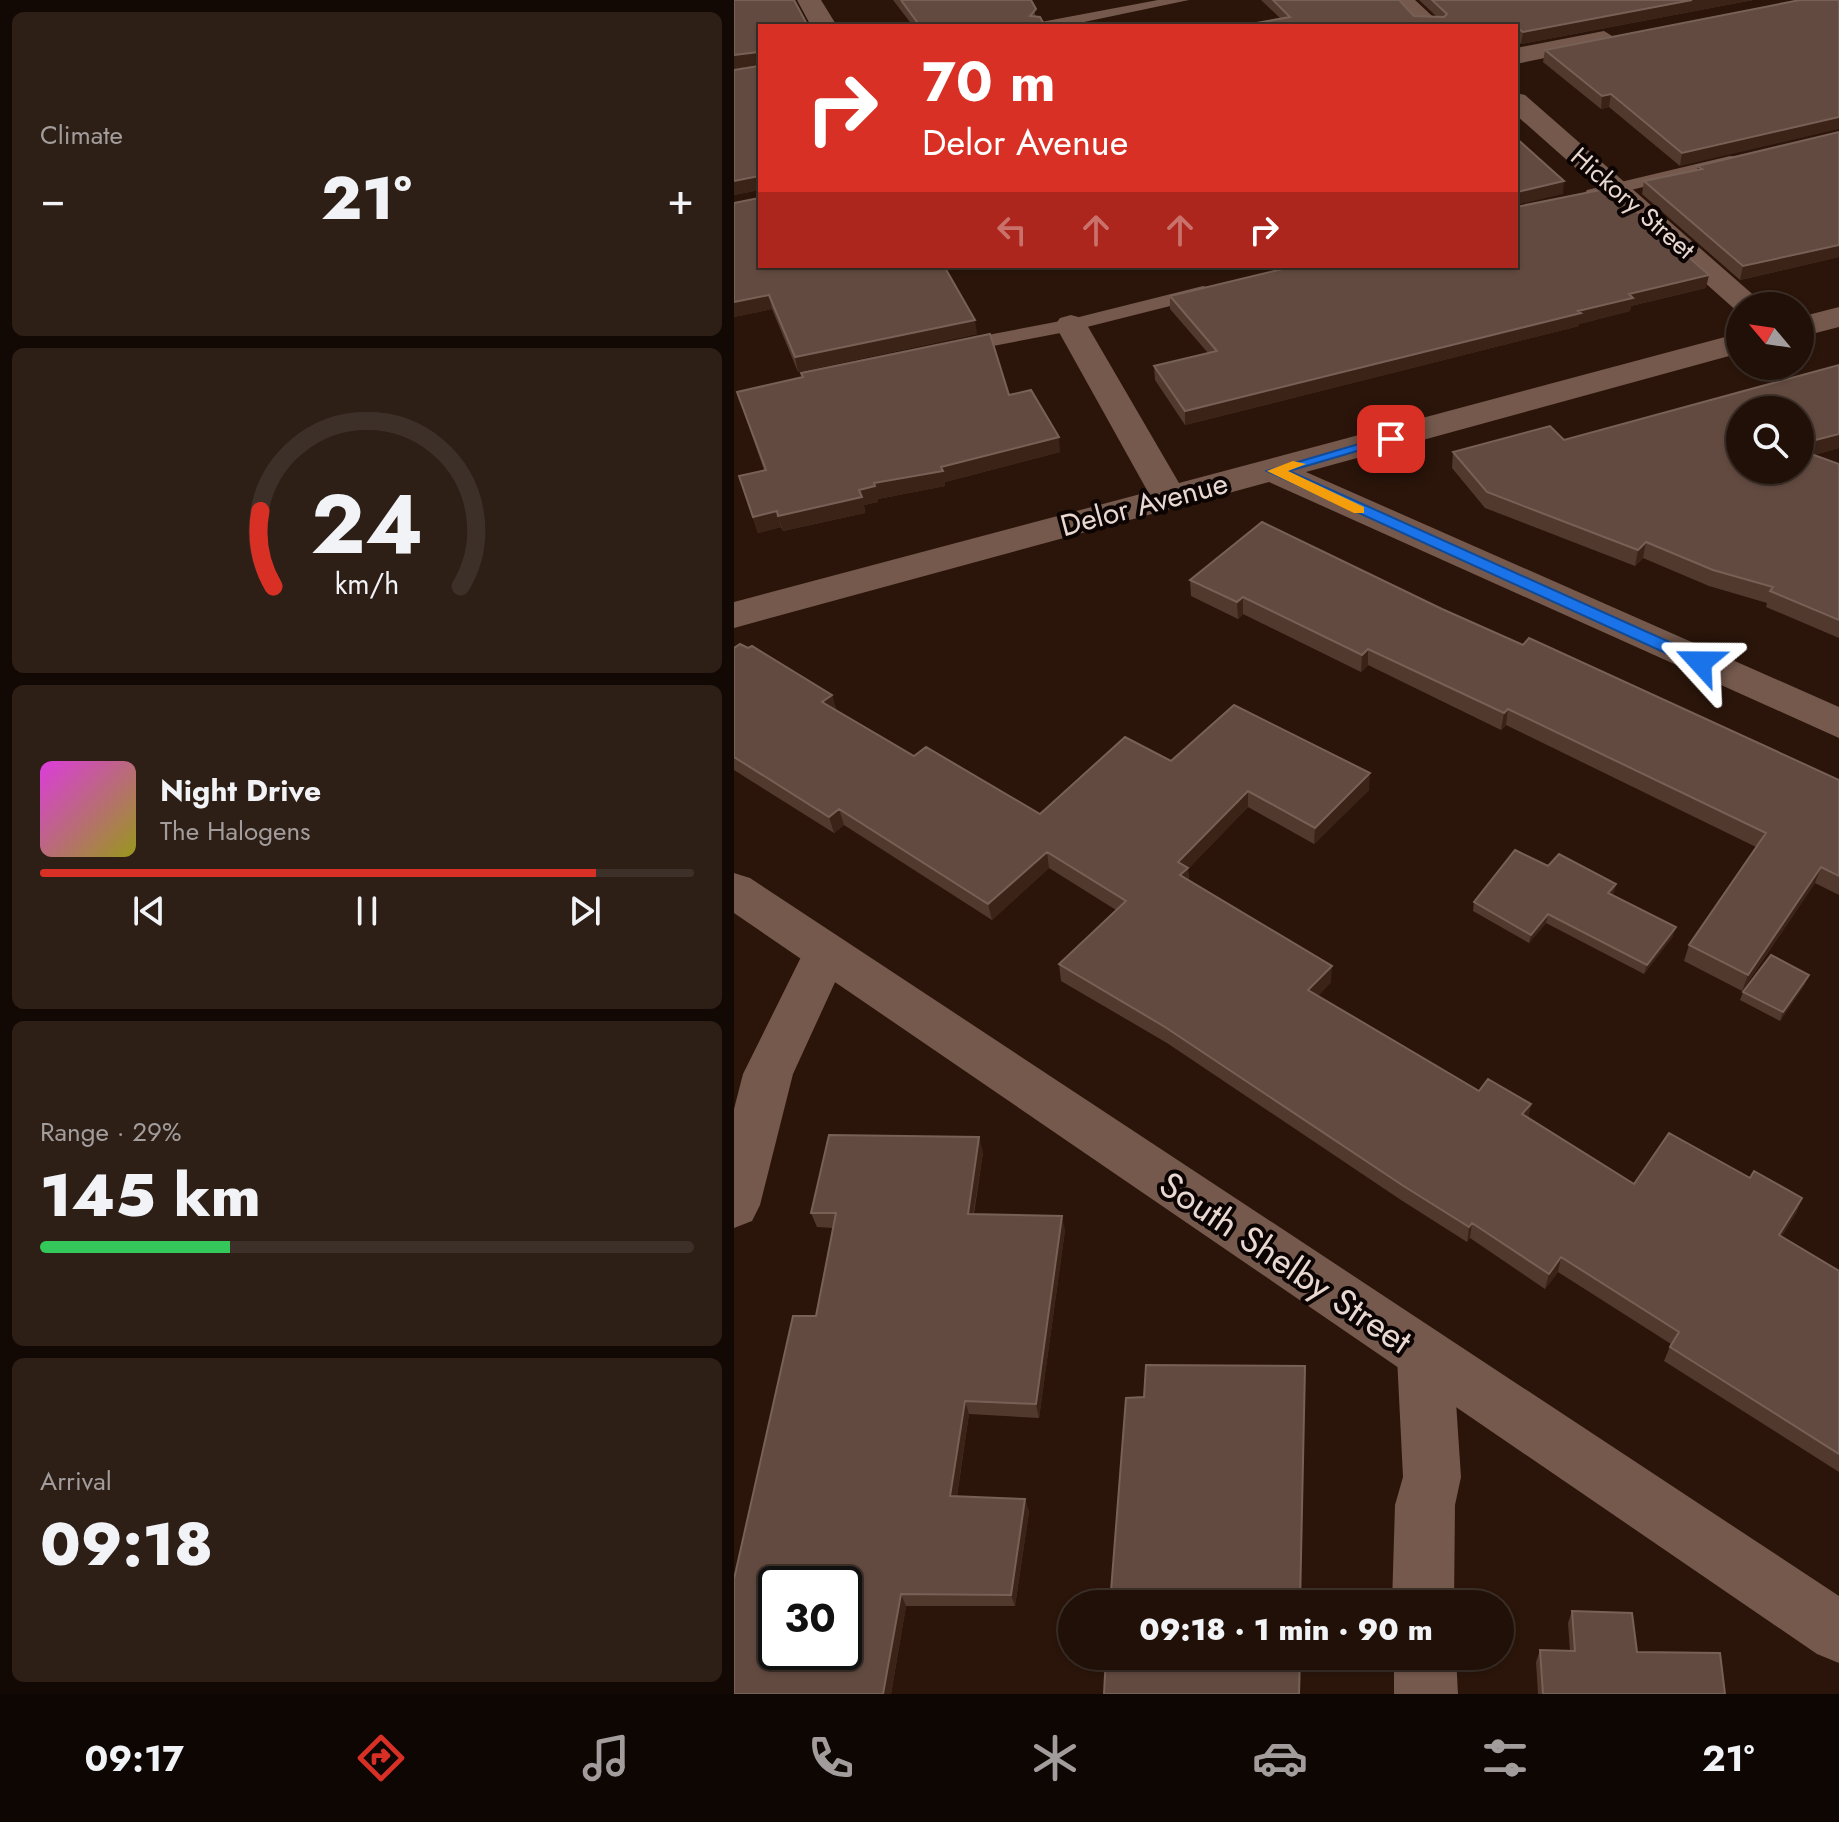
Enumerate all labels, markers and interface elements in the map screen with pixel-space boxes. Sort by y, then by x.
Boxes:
text: 70 m [922,41,1056,122]
icon: right [790,56,894,160]
text: Climate [40,116,123,154]
text: Delor Avenue [922,116,1128,168]
street label: Hickory Street [1562,138,1704,268]
text: 21° [321,155,412,242]
text: − [40,167,66,231]
text: + [667,167,694,231]
icon: left [990,208,1034,252]
icon: ahead [1074,208,1118,252]
icon: ahead [1158,208,1202,252]
icon: right [1242,208,1286,252]
north arrow [1726,292,1814,380]
map controls [1726,292,1814,484]
button: search [1726,396,1814,484]
pin [1357,405,1425,473]
icon: arrive [1369,417,1413,461]
street label: Delor Avenue [1055,461,1233,547]
text: 24 [311,463,423,583]
text: km/h [335,563,399,605]
position arrow [1658,620,1742,704]
text: Night Drive [160,769,321,812]
text: The Halogens [160,812,311,850]
icon: previous [127,889,171,933]
icon: pause [345,889,389,933]
icon: next [563,889,607,933]
text: Range · 29% [40,1113,182,1151]
text: 145 km [40,1152,261,1239]
street label: South Shelby Street [1149,1158,1423,1366]
text: Arrival [40,1462,112,1500]
text: 09:18 [40,1501,213,1588]
speed limit sign: 30 [758,1566,862,1670]
text: 09:18 · 1 min · 90 m [1139,1608,1433,1651]
icon: directions [353,1730,409,1786]
icon: music [578,1730,634,1786]
icon: phone [803,1730,859,1786]
icon: climate [1027,1730,1083,1786]
icon: car [1252,1730,1308,1786]
icon: filters [1477,1730,1533,1786]
text: 09:17 [84,1732,184,1784]
text: 21° [1702,1732,1755,1784]

